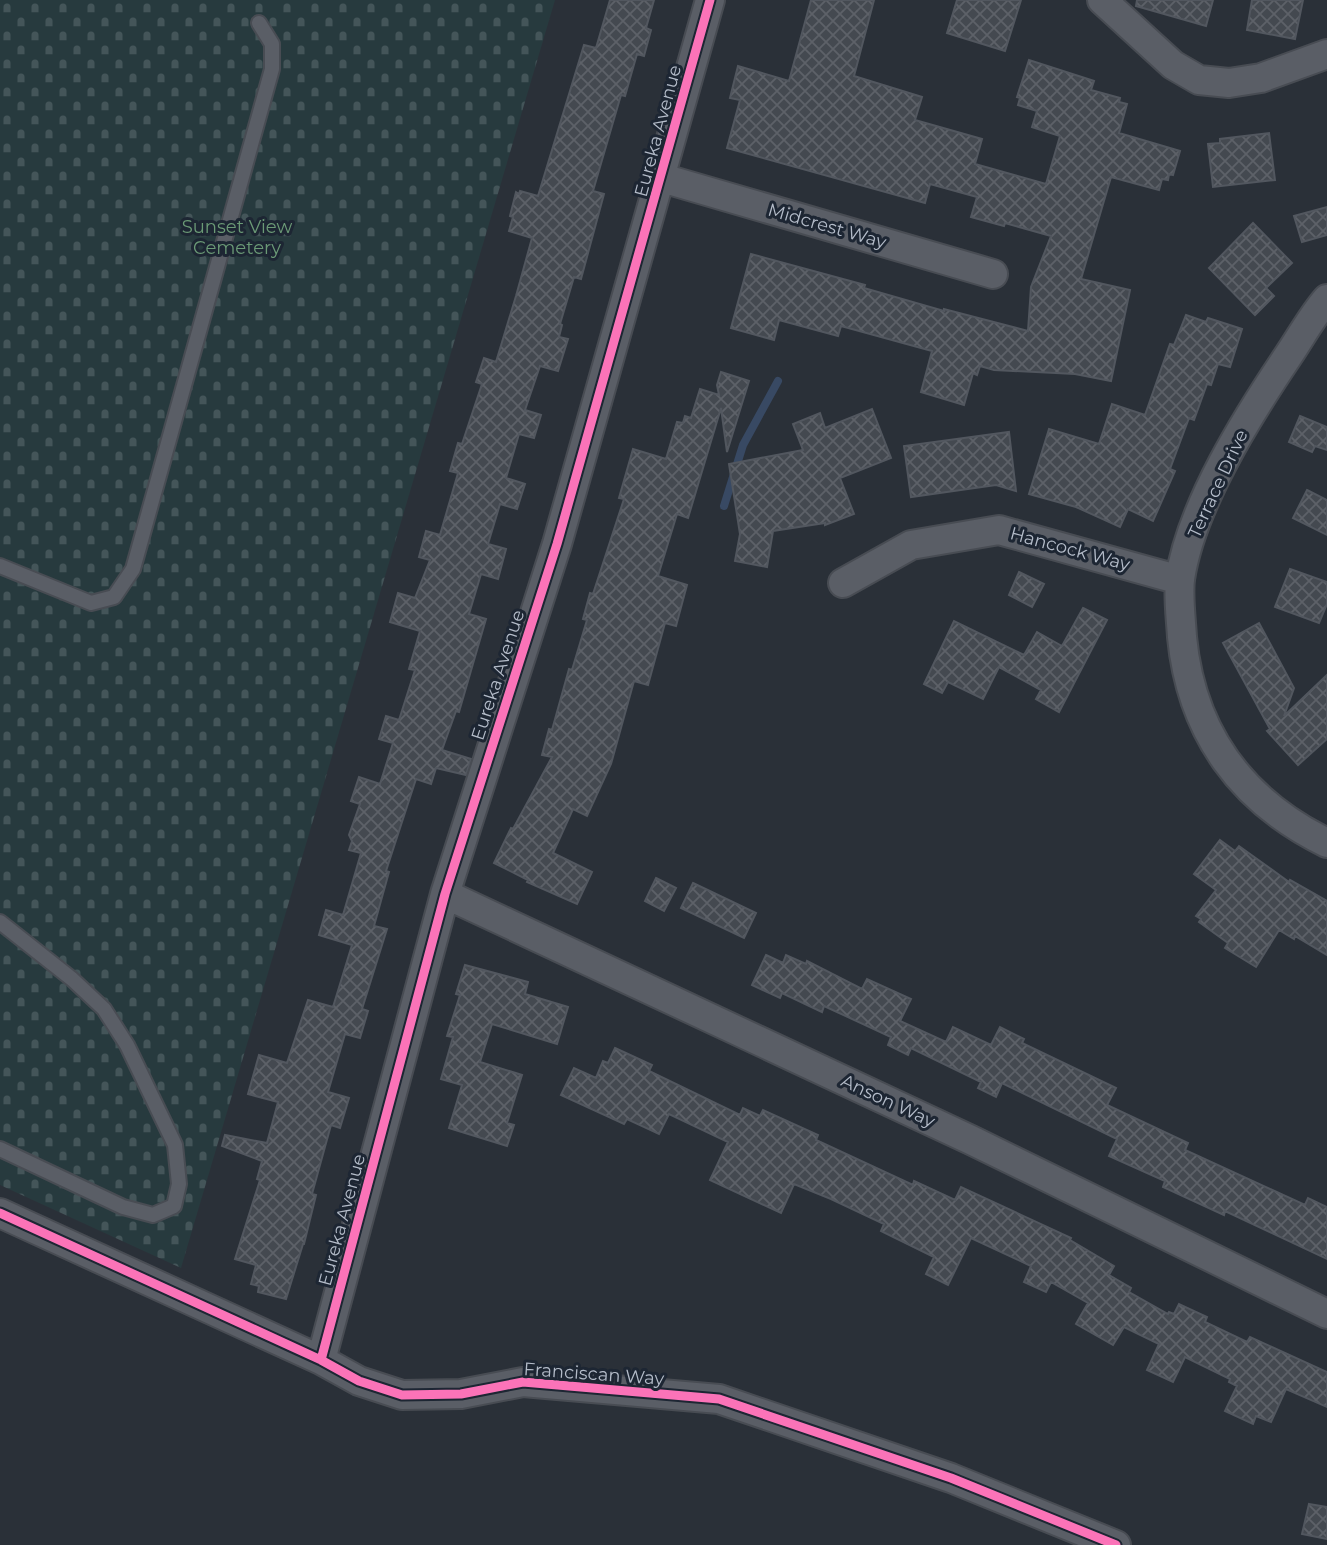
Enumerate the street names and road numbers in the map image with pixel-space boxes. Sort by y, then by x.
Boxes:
street label: Eureka Avenue [630,62,686,199]
street label: Midcrest Way [765,199,889,253]
street label: Terrace Drive [1183,426,1253,542]
street label: Hancock Way [1008,522,1133,576]
street label: Eureka Avenue [467,607,529,743]
street label: Anson Way [838,1070,939,1132]
street label: Eureka Avenue [314,1151,370,1288]
street label: Franciscan Way [523,1358,665,1390]

